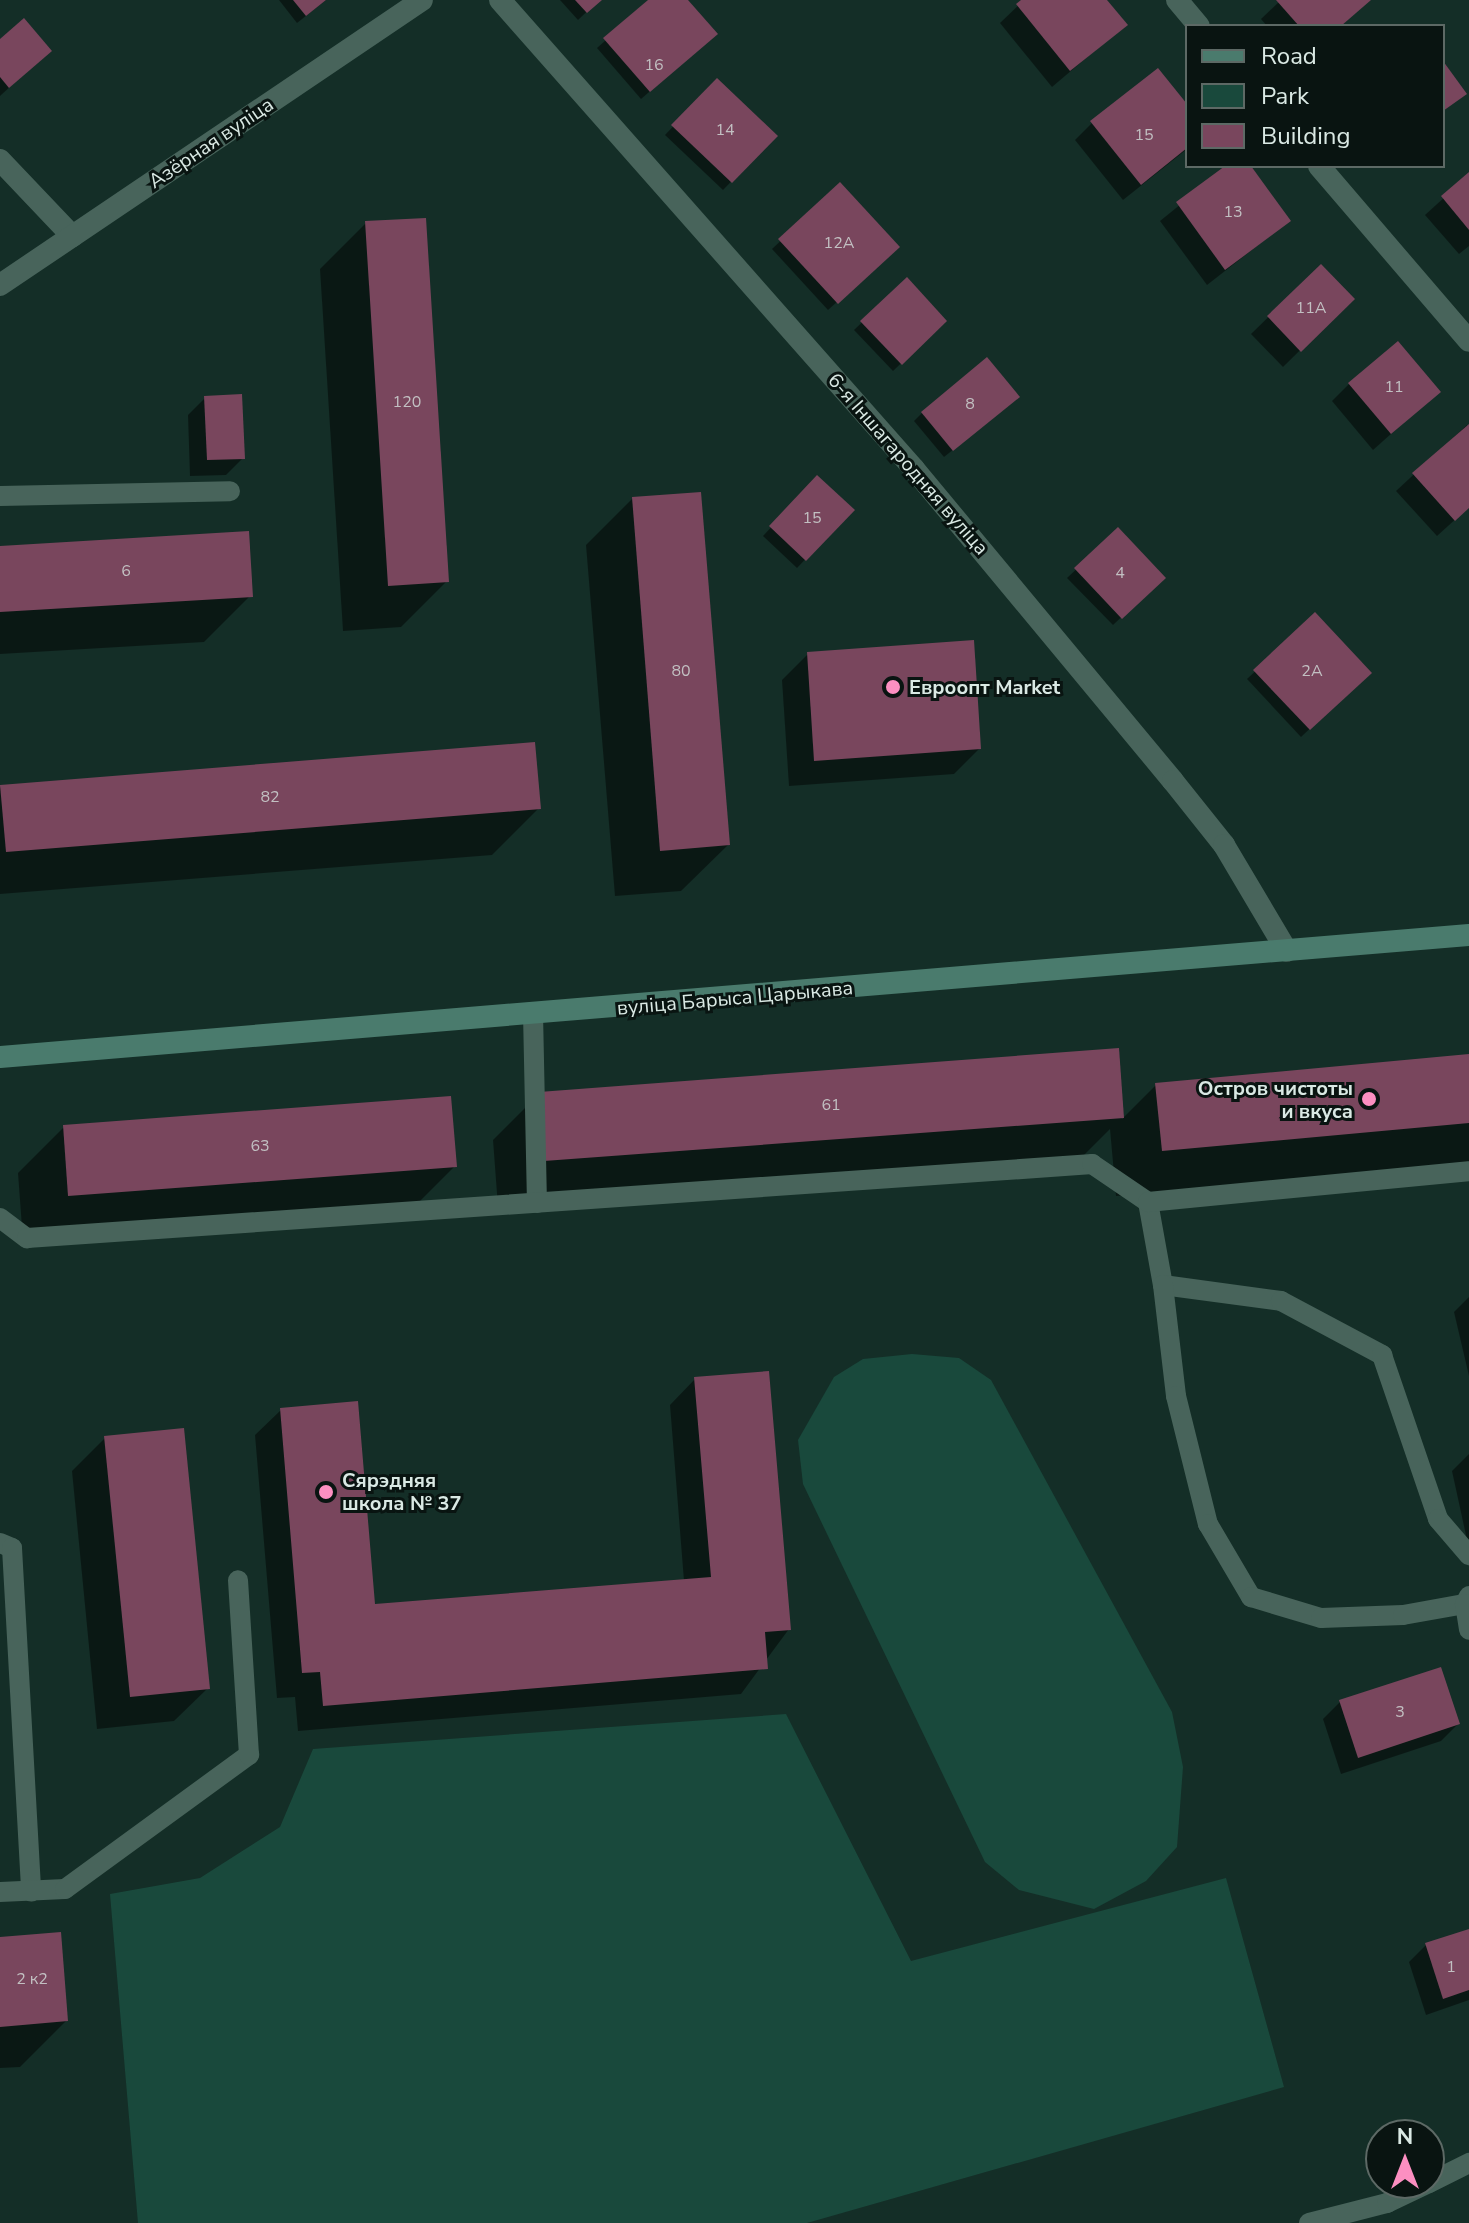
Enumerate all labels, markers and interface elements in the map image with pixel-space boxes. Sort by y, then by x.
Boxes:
legend [1185,24,1445,168]
text: Road [1261,40,1317,72]
house number: 16 [644,55,664,75]
text: Park [1261,80,1309,112]
street label: Азёрная вуліца [144,92,278,194]
house number: 14 [715,120,735,140]
text: Building [1261,120,1351,152]
house number: 15 [1134,125,1154,145]
house number: 13 [1223,202,1243,222]
house number: 12А [824,233,854,253]
house number: 11А [1296,298,1326,318]
street label: 6-я Іншагародняя вуліца [823,368,993,560]
house number: 11 [1384,377,1404,397]
house number: 120 [393,392,421,412]
house number: 8 [965,394,975,414]
house number: 15 [802,508,822,528]
house number: 6 [121,561,131,581]
house number: 4 [1115,563,1125,583]
house number: 80 [671,661,691,681]
house number: 2А [1301,661,1323,681]
place label: Евроопт Market [909,675,1060,699]
marker: Евроопт Market [884,678,902,696]
house number: 82 [260,787,280,807]
street label: вуліца Барыса Царыкава [616,976,854,1020]
place label: Остров чистоты и вкуса [1198,1076,1353,1123]
marker: Остров чистоты и вкуса [1360,1090,1378,1108]
house number: 61 [821,1095,841,1115]
house number: 63 [250,1136,270,1156]
place label: Сярэдняя школа № 37 [342,1468,461,1515]
marker: Сярэдняя школа № 37 [317,1483,335,1501]
house number: 3 [1395,1702,1405,1722]
house number: 1 [1446,1957,1456,1977]
house number: 2 к2 [16,1969,48,1989]
north arrow [1365,2119,1445,2199]
text: N [1397,2122,1413,2152]

